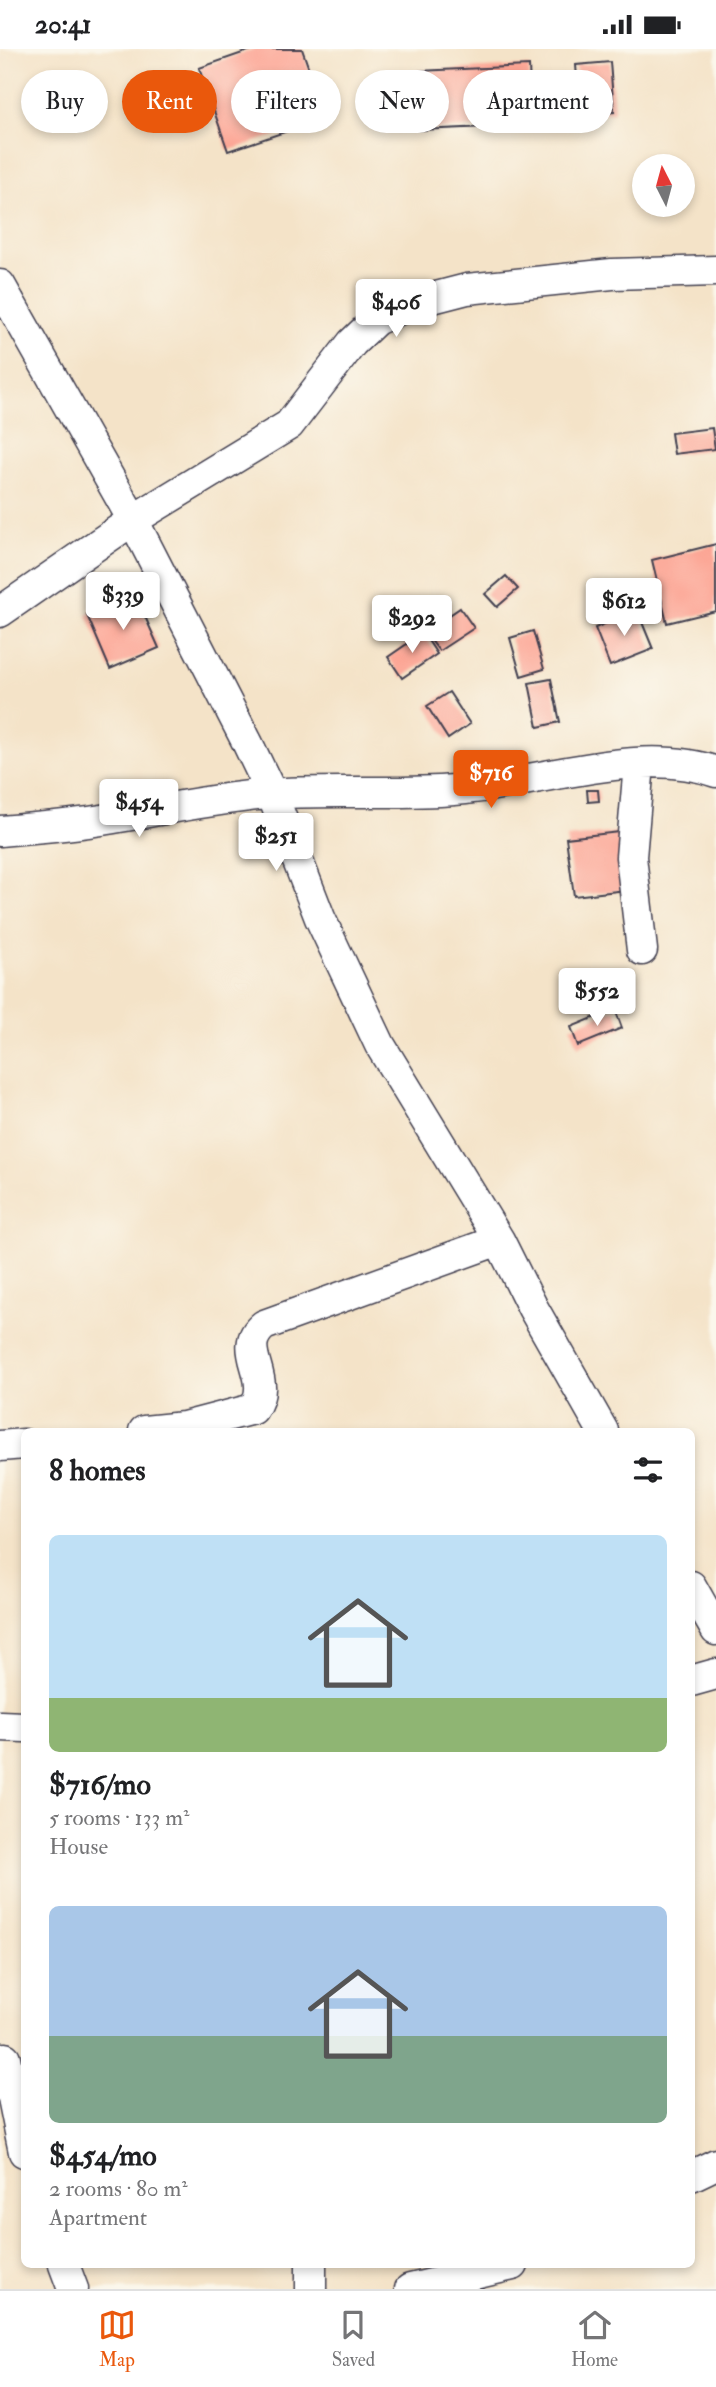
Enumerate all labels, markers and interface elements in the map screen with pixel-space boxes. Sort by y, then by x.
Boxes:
text: 20:41 [35,9,91,41]
chip: Buy [21,70,108,133]
chip: Rent [122,70,217,133]
chip: Filters [231,70,341,133]
chip: New [355,70,449,133]
chip: Apartment [463,70,613,133]
north arrow [632,154,695,217]
map controls [632,154,695,217]
pin: $406 [355,279,437,339]
text: $406 [372,287,420,316]
pin: $339 [82,573,164,632]
pin: $612 [583,579,665,638]
text: $339 [102,580,144,609]
text: $612 [602,586,646,615]
pin: $292 [371,595,453,655]
text: $292 [388,603,436,632]
pin: $716 [450,751,532,810]
text: $716 [469,758,513,787]
pin: $454 [98,779,180,839]
text: $454 [115,787,163,816]
pin: $251 [235,813,317,873]
text: $251 [255,821,297,850]
pin: $552 [556,969,638,1028]
text: $552 [575,976,619,1005]
icon: filters [629,1451,667,1489]
text: 8 homes [49,1452,146,1489]
icon: home [295,1580,421,1706]
text: $716/mo [49,1766,151,1803]
text: 5 rooms · 133 m² [49,1803,190,1832]
text: House [49,1832,108,1861]
icon: home [295,1951,421,2077]
text: $454/mo [49,2137,157,2174]
text: 2 rooms · 80 m² [49,2174,188,2203]
text: Apartment [49,2203,147,2232]
tab: Map [98,2306,136,2372]
tab: Saved [332,2306,375,2372]
tab: Home [571,2306,618,2372]

